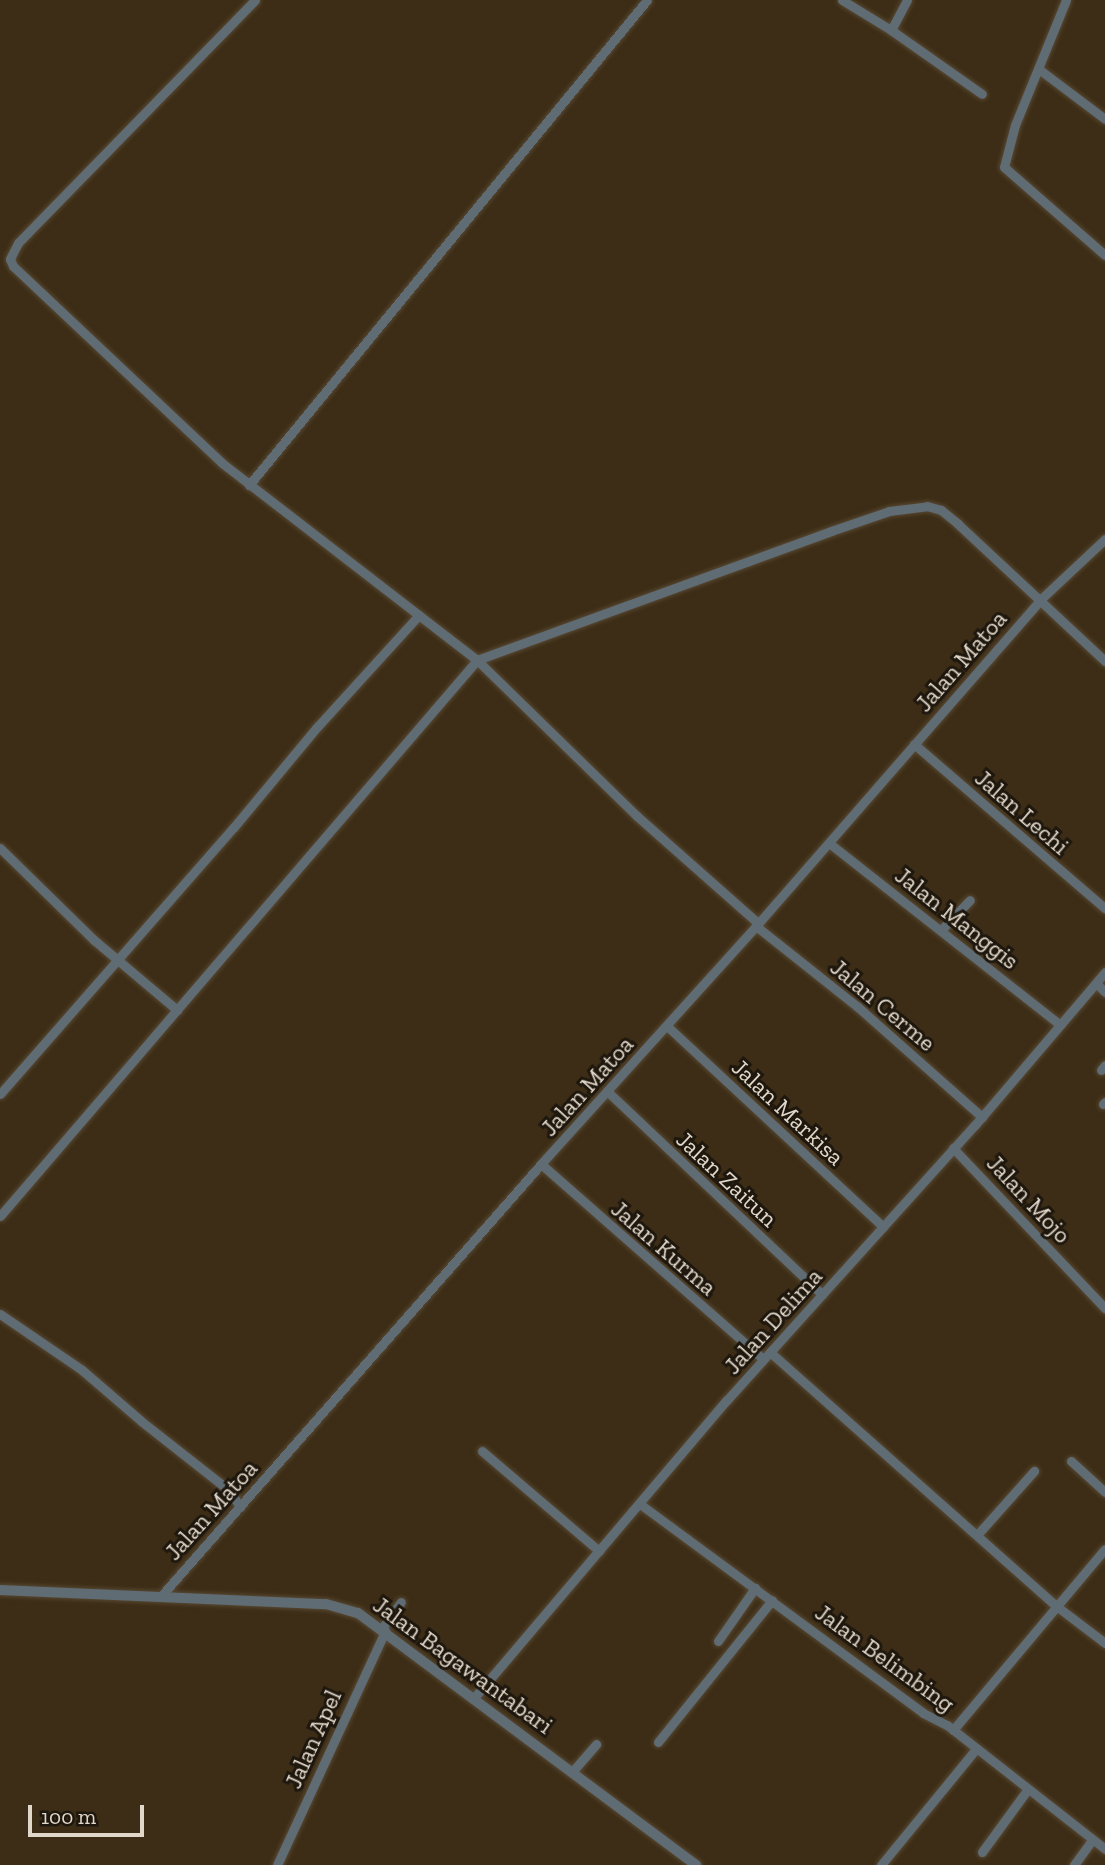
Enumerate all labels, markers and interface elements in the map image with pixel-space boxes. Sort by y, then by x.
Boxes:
street label: Jalan Matoa [909,605,1013,717]
street label: Jalan Lechi [969,764,1075,860]
street label: Jalan Manggis [889,861,1025,975]
street label: Jalan Cerme [825,953,941,1057]
street label: Jalan Matoa [535,1030,639,1142]
street label: Jalan Markisa [726,1053,850,1171]
street label: Jalan Zaitun [671,1125,783,1233]
street label: Jalan Mojo [981,1149,1077,1249]
street label: Jalan Kurma [605,1194,723,1302]
street label: Jalan Delima [718,1262,828,1380]
street label: Jalan Matoa [159,1454,263,1566]
street label: Jalan Bagawantabari [368,1590,558,1740]
street label: Jalan Belimbing [810,1598,960,1718]
street label: Jalan Apel [278,1685,348,1793]
scale bar [32,1792,147,1836]
text: 100 m [41,1804,96,1829]

